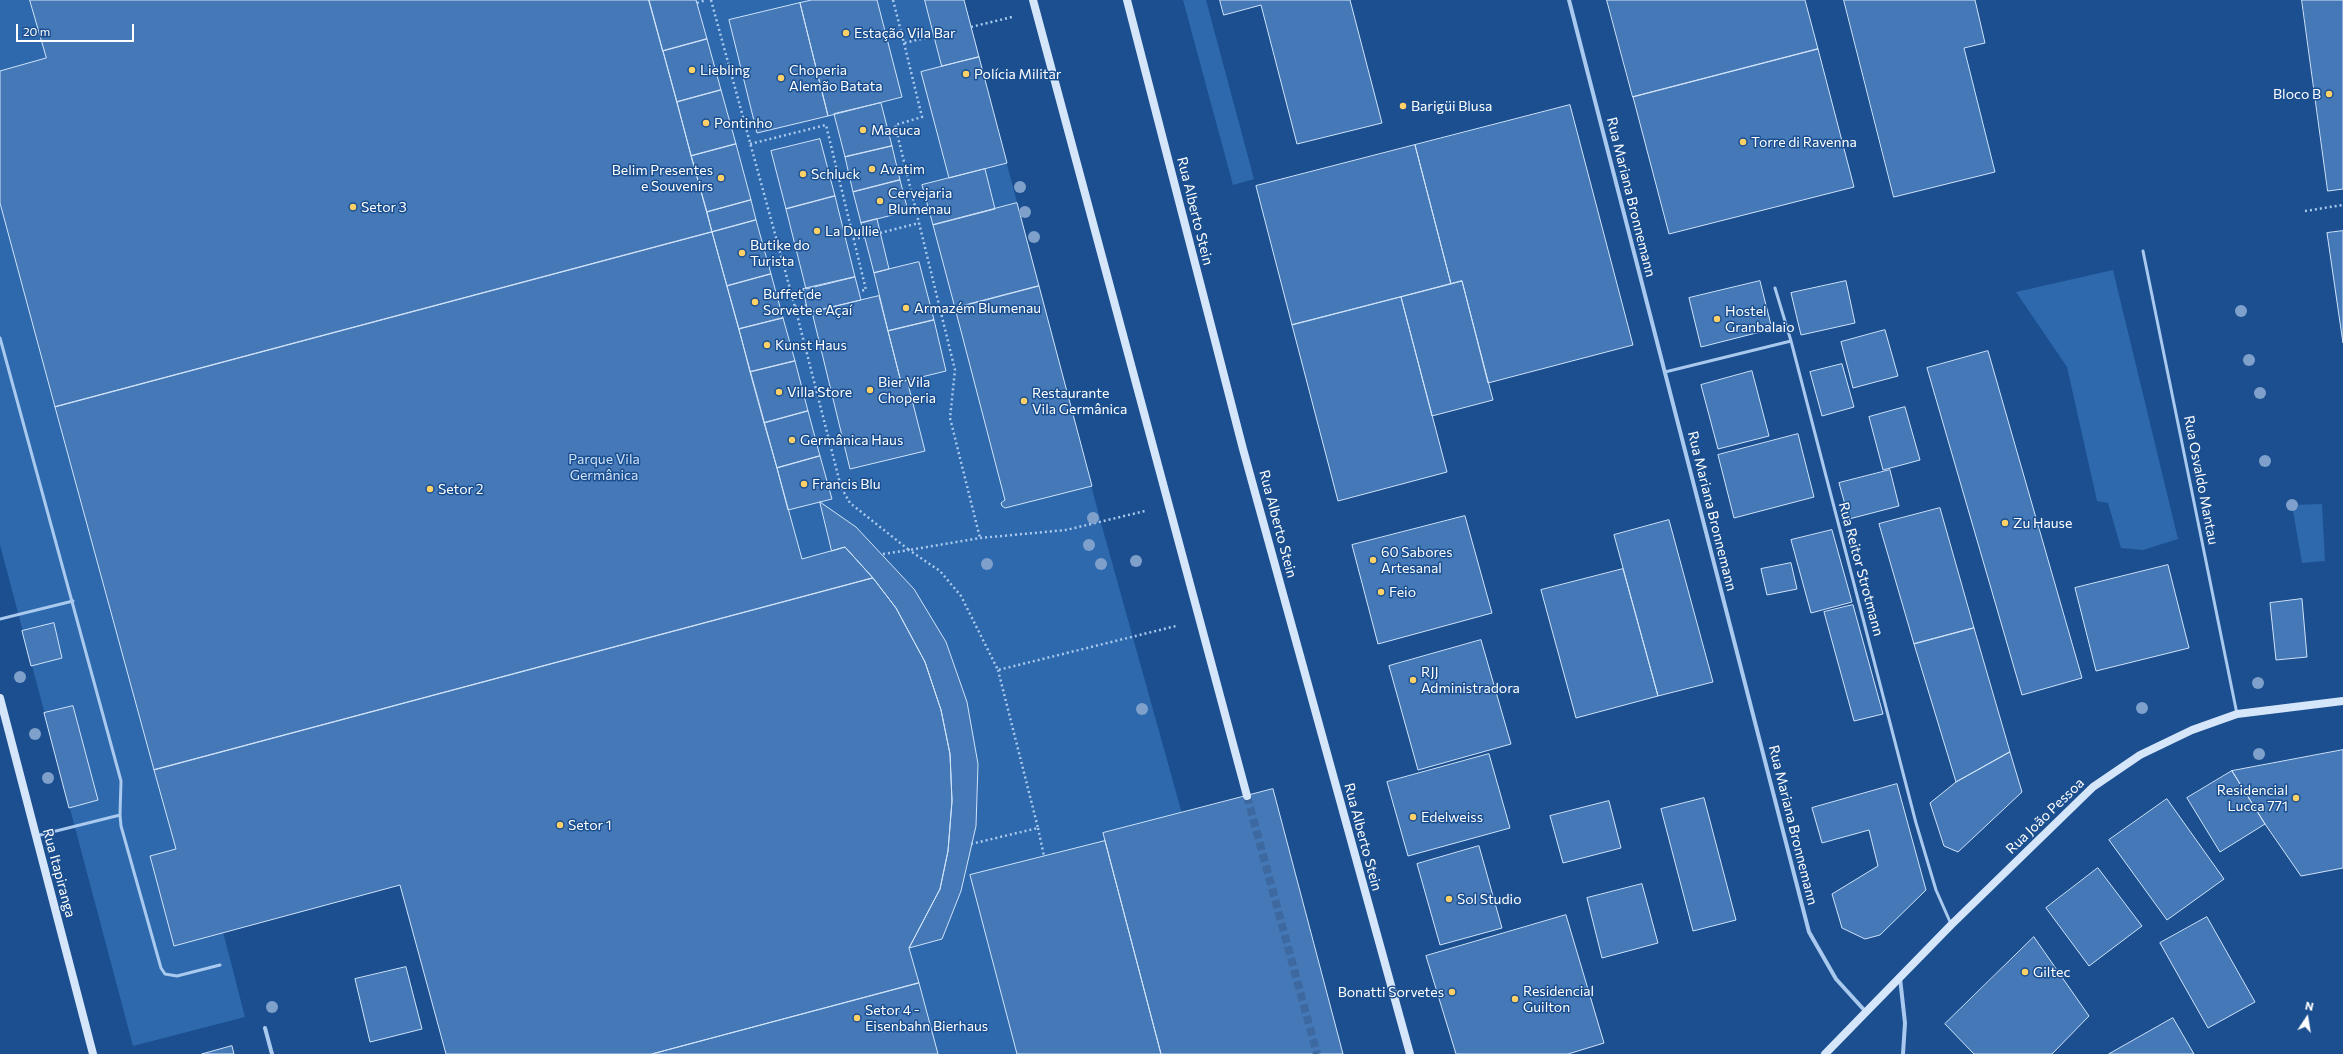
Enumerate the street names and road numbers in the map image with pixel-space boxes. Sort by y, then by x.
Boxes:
street label: Rua Mariana Bronnemann [1603,115,1659,279]
street label: Rua Alberto Stein [1173,155,1217,267]
street label: Rua Osvaldo Mantau [2180,414,2222,546]
street label: Rua Mariana Bronnemann [1684,429,1740,593]
street label: Rua Alberto Stein [1256,468,1300,580]
street label: Rua Reitor Strotmann [1835,500,1887,638]
street label: Rua Mariana Bronnemann [1765,743,1821,907]
street label: Rua João Pessoa [2002,774,2088,858]
street label: Rua Alberto Stein [1341,781,1385,893]
street label: Rua Itapiranga [39,827,79,919]

